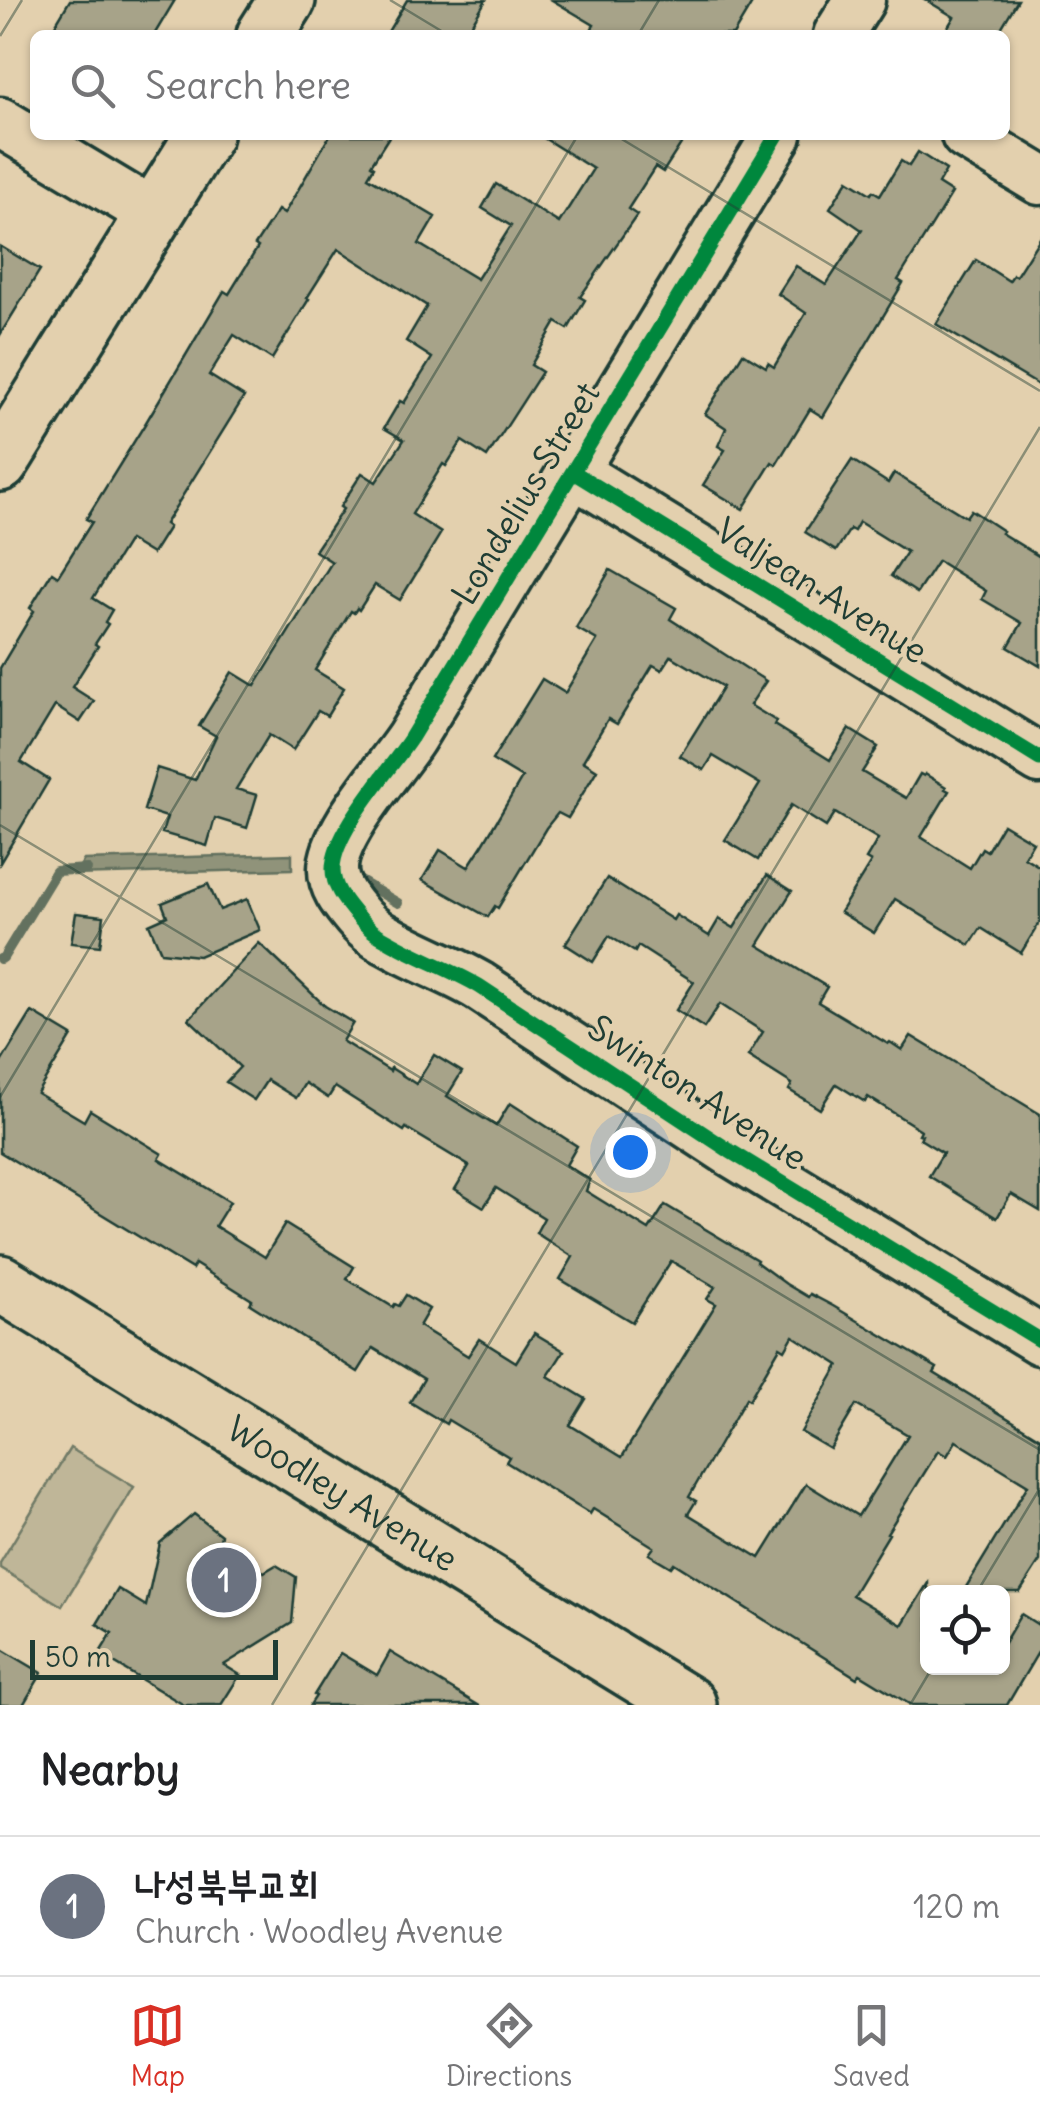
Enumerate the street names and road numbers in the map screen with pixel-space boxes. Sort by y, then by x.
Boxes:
street label: Londelius Street [441,374,609,612]
street label: Valjean Avenue [708,508,936,672]
street label: Swinton Avenue [580,1005,816,1179]
street label: Woodley Avenue [219,1406,466,1581]

